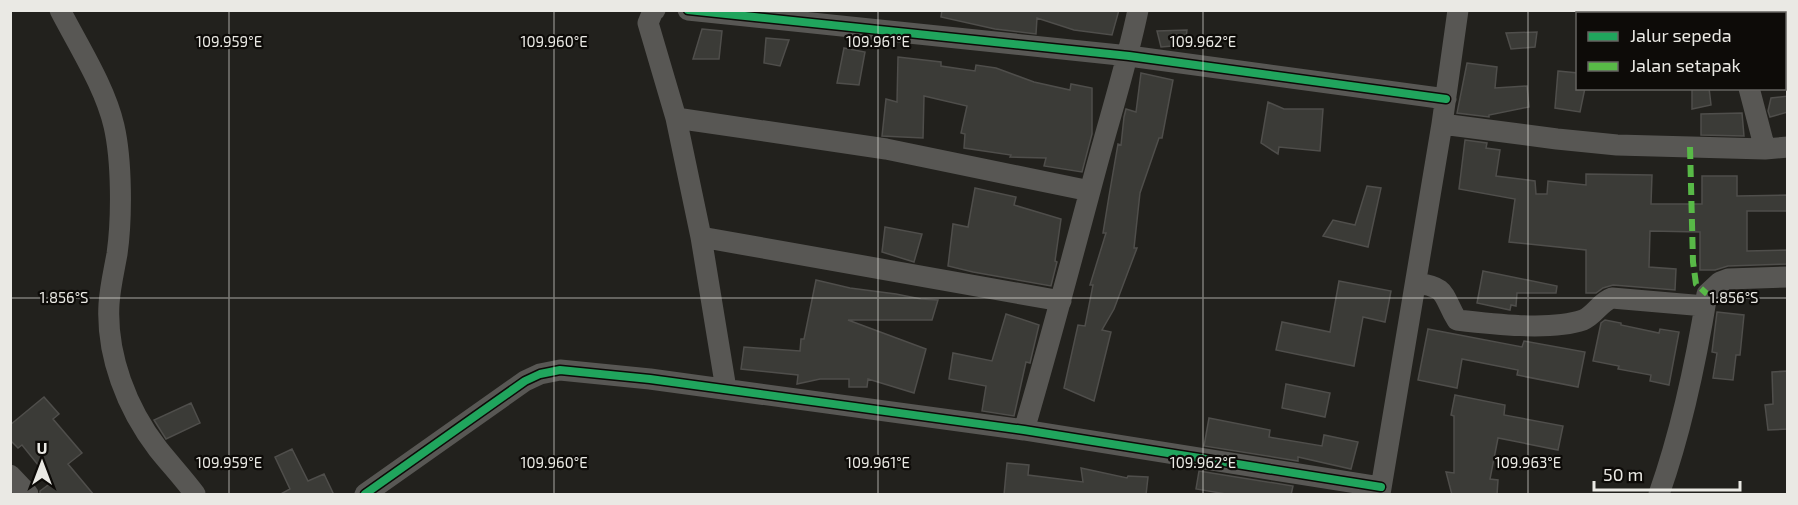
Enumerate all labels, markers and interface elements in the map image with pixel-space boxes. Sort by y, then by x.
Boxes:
legend [1576,12,1786,90]
text: Jalur sepeda [1630,24,1732,46]
text: 109.959°E [196,32,262,50]
text: 109.960°E [520,32,588,50]
text: 109.961°E [846,32,910,50]
text: 109.962°E [1170,32,1236,50]
text: Jalan setapak [1630,54,1741,76]
text: 1.856°S [40,288,89,306]
text: 1.856°S [1710,288,1759,306]
north arrow [12,433,72,493]
text: U [37,438,47,457]
text: 109.959°E [196,453,262,471]
text: 109.960°E [520,453,588,471]
text: 109.961°E [846,453,910,471]
text: 109.962°E [1170,453,1236,471]
text: 109.963°E [1495,453,1561,471]
scale bar [1594,454,1740,492]
text: 50 m [1603,463,1643,485]

